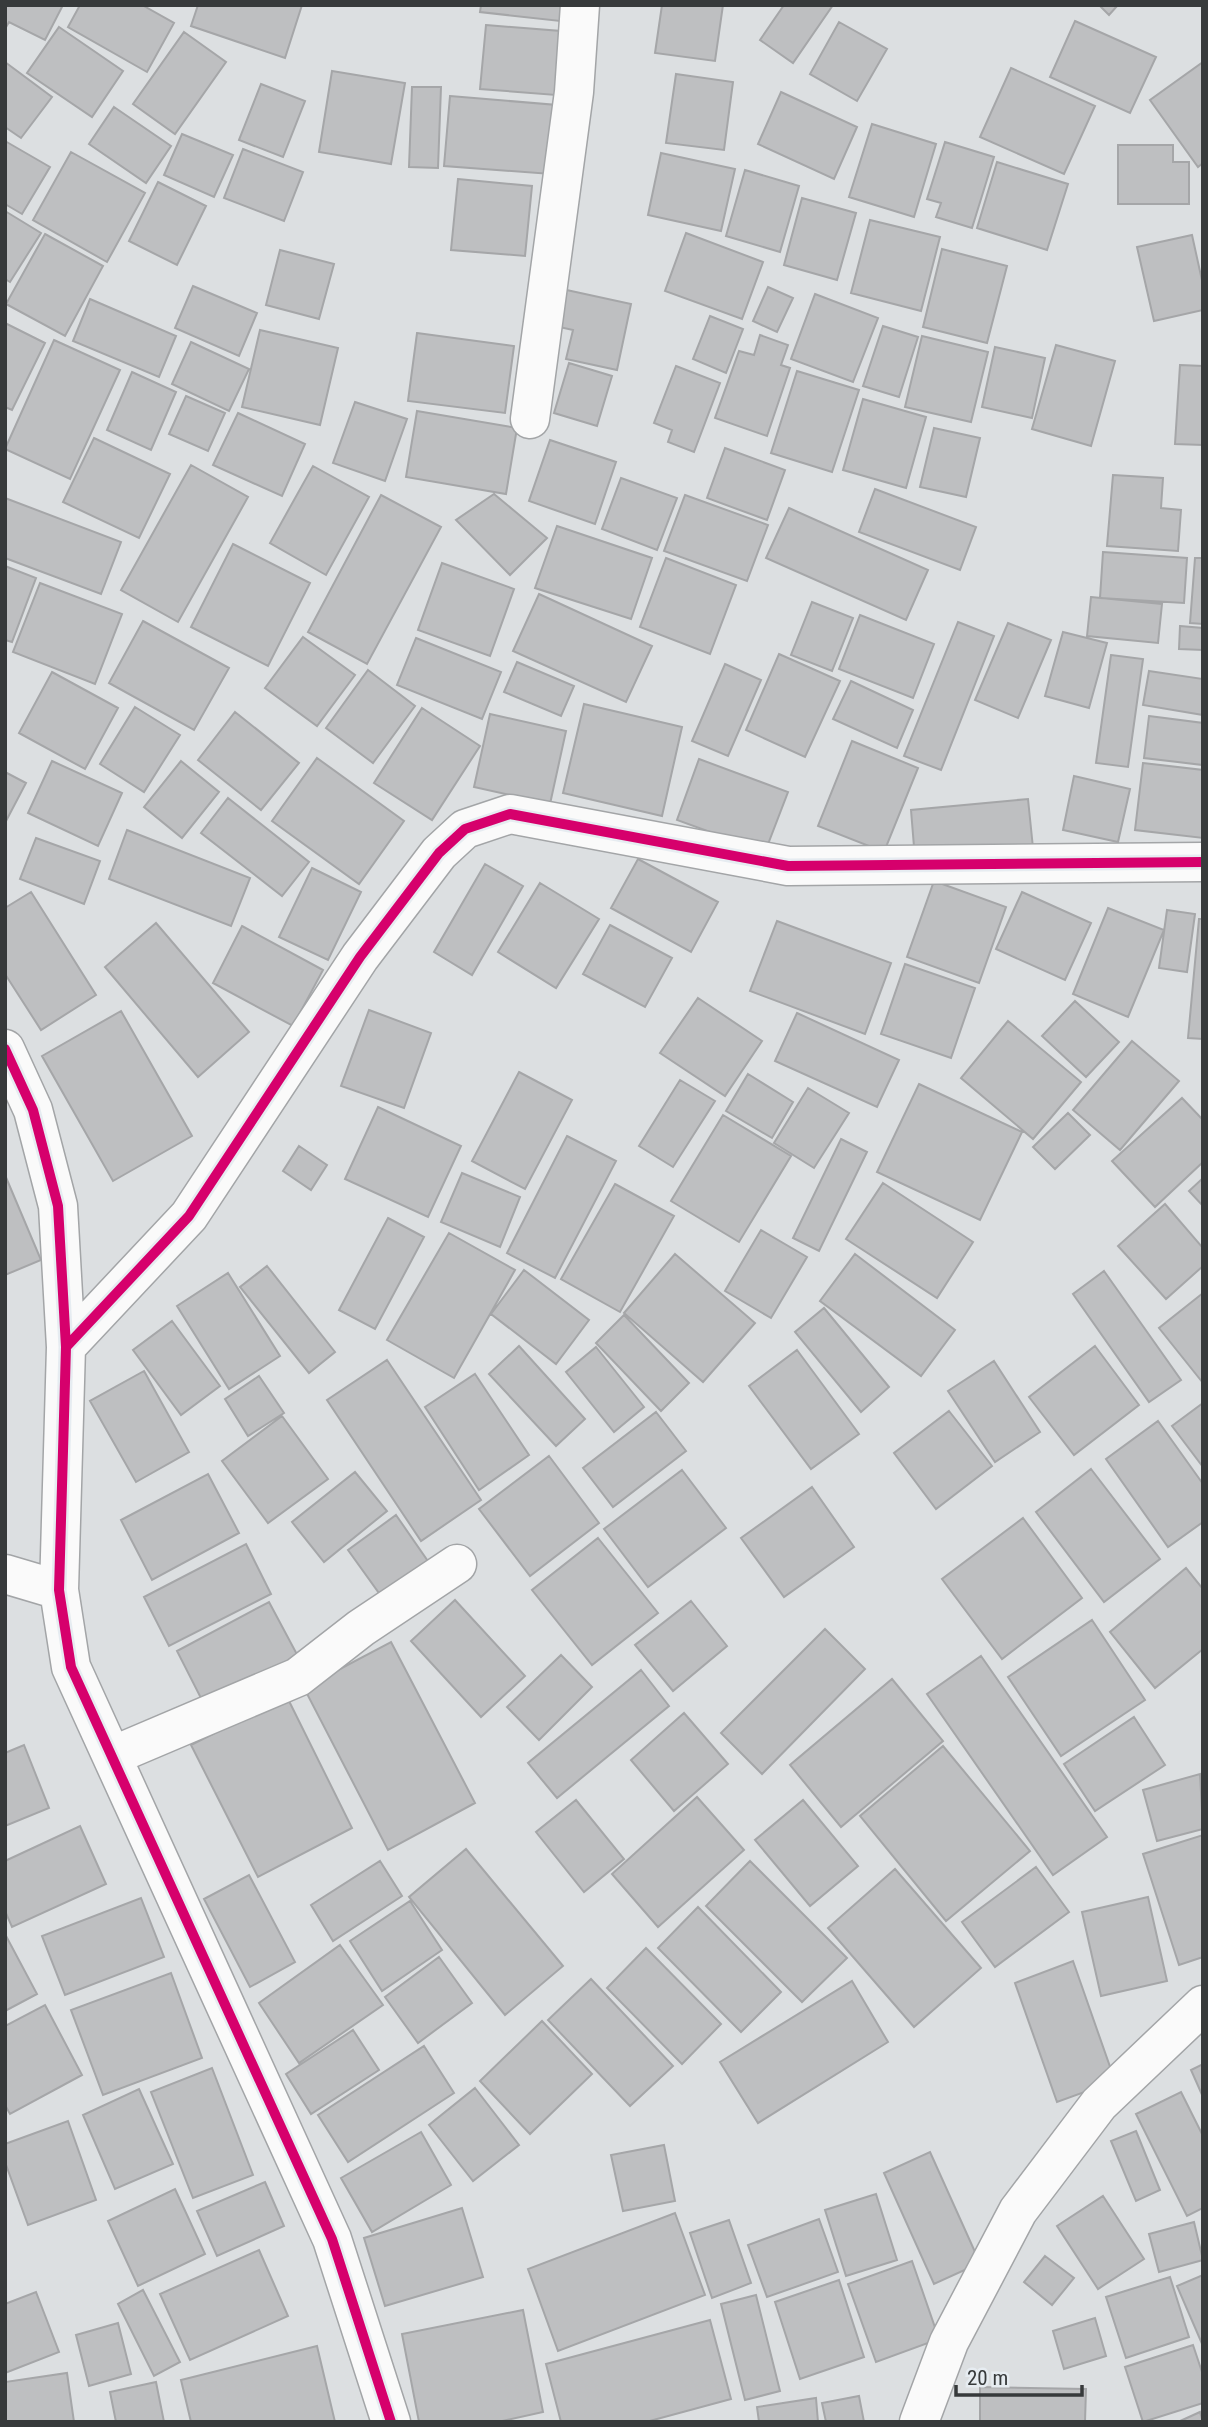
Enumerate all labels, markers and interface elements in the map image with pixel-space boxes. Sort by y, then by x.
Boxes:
scale bar [956,2354,1082,2398]
text: 20 m [967,2366,1008,2390]

